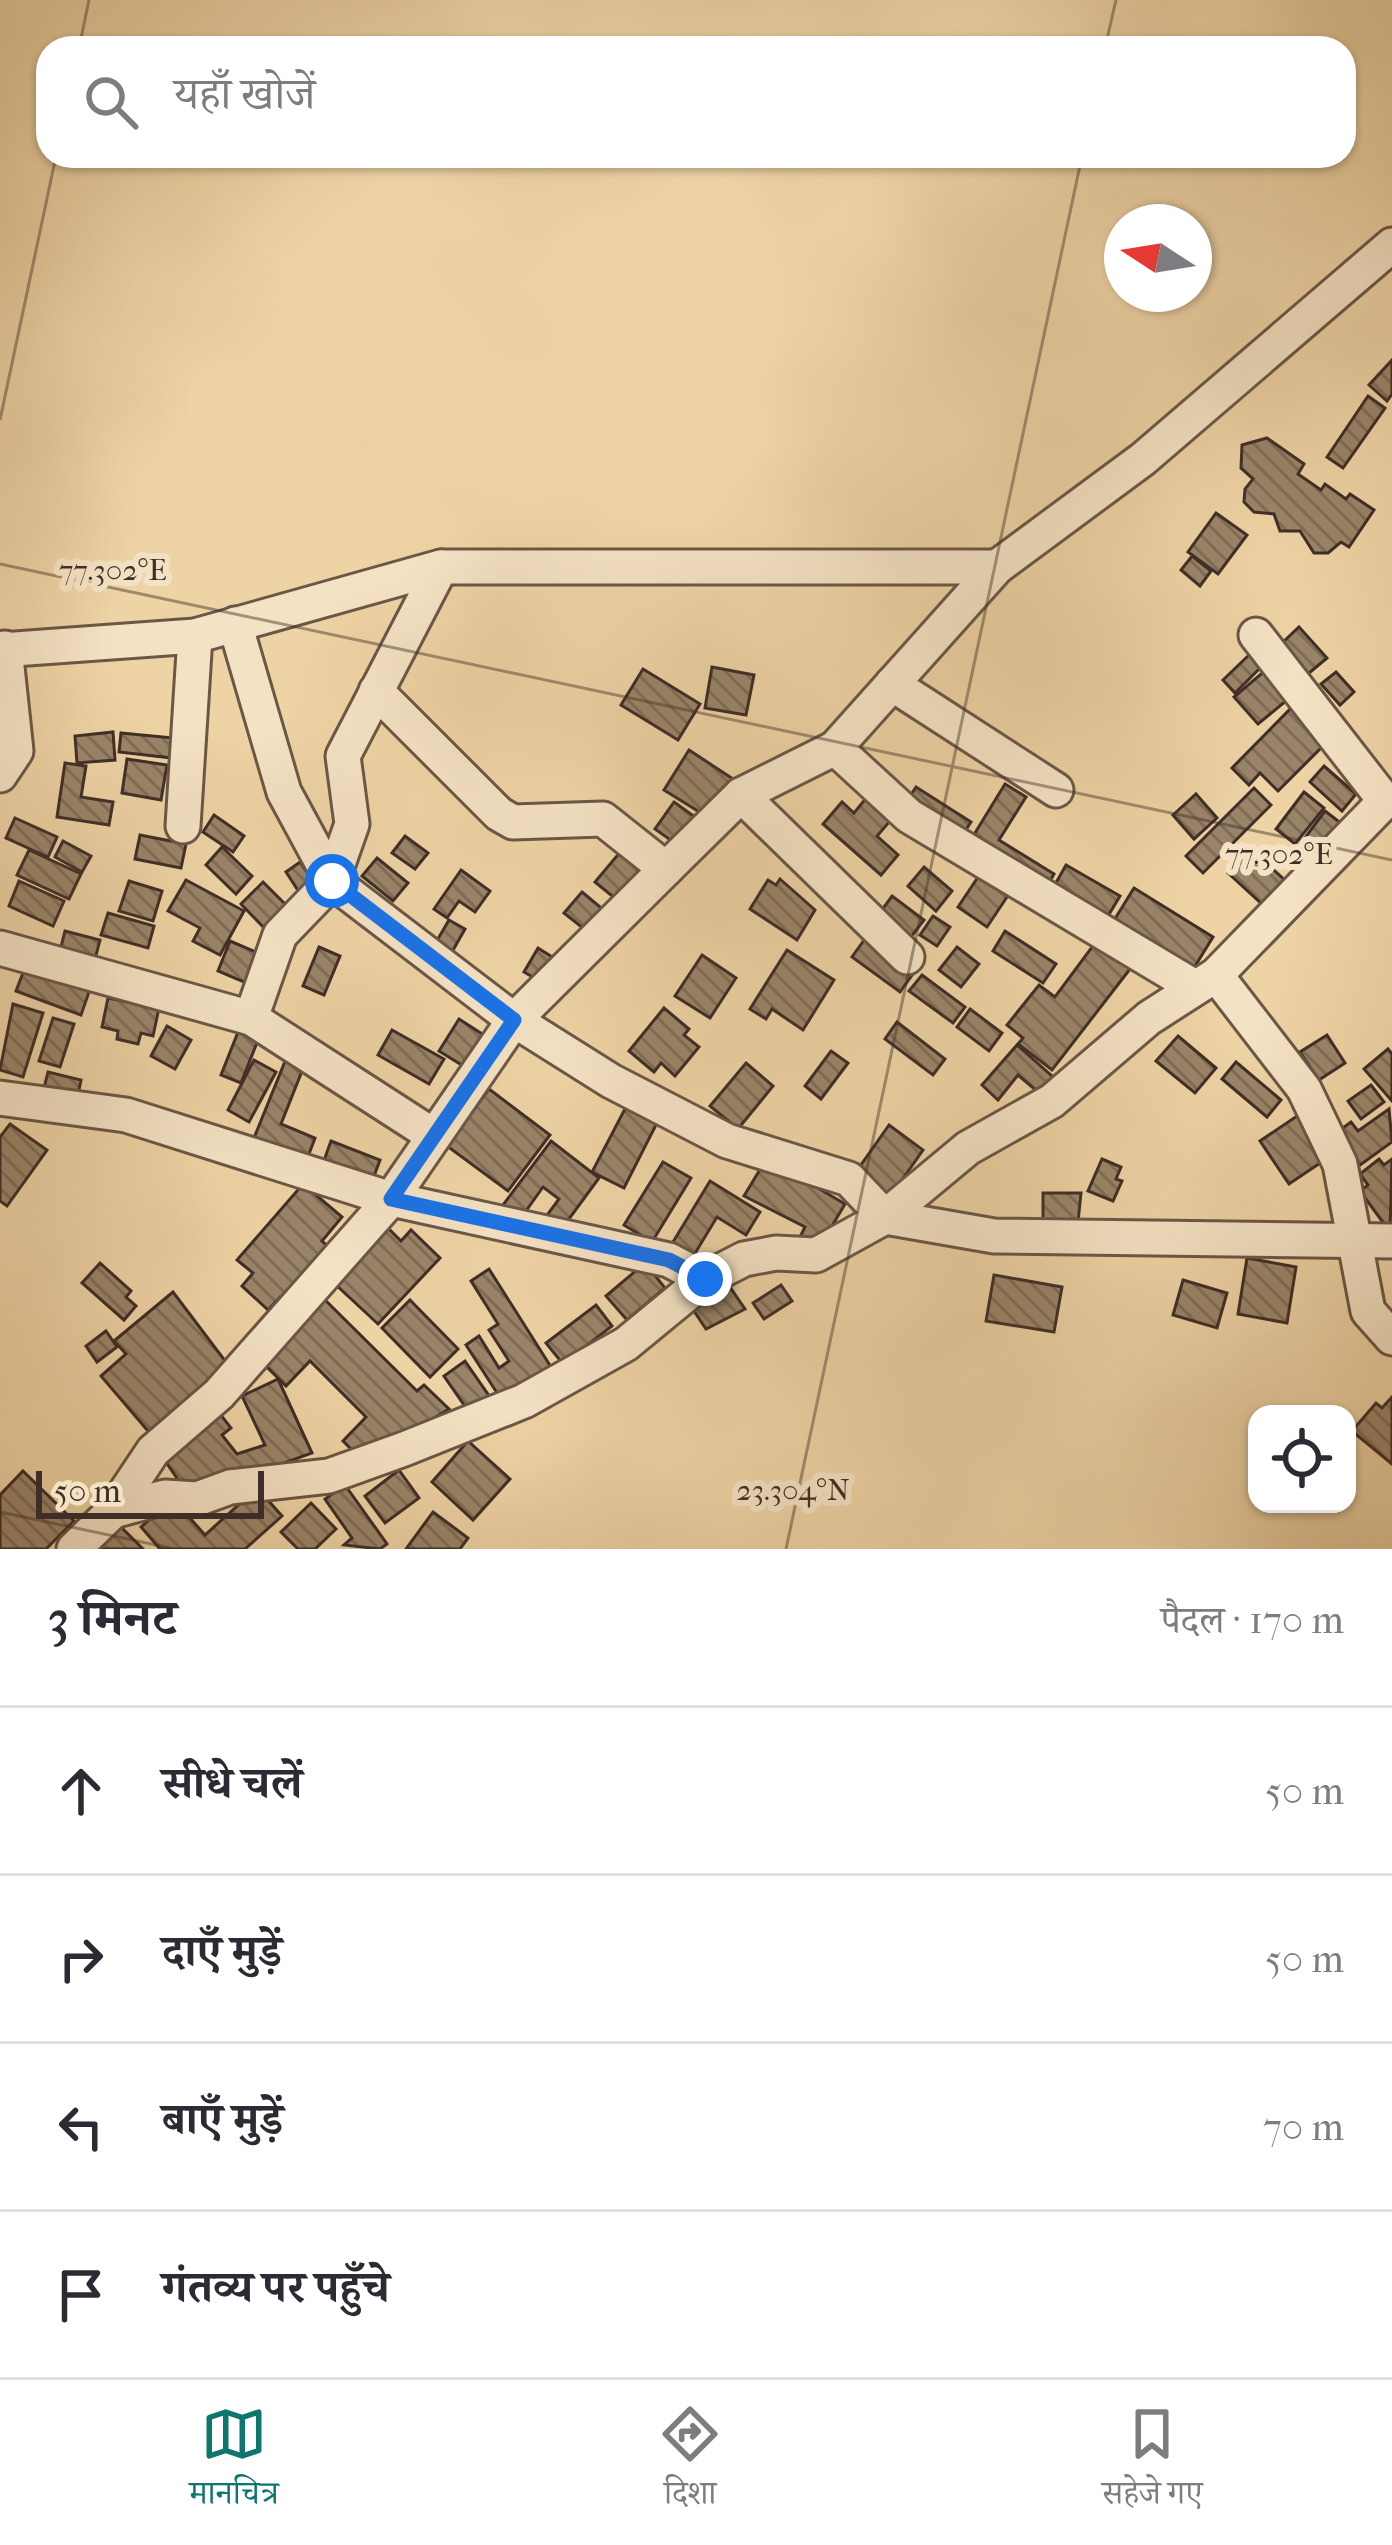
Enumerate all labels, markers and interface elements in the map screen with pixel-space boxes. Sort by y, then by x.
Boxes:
search box [36,36,1356,168]
text: यहाँ खोजें [174,68,315,121]
icon: search [78,69,144,135]
north arrow [1104,204,1212,312]
text: 77.302°E [59,553,167,588]
text: 77.302°E [1225,837,1333,872]
route start [305,854,359,908]
route end [678,1252,732,1306]
map controls [1248,1405,1356,1513]
button: locate [1248,1405,1356,1513]
scale bar [36,1465,264,1518]
text: 50 m [54,1472,121,1511]
text: 23.304°N [736,1473,850,1508]
text: 3 मिनट [48,1588,177,1648]
text: पैदल · 170 m [1161,1597,1344,1643]
text: सीधे चलें [162,1757,302,1810]
icon: ahead [48,1758,114,1824]
text: 50 m [1265,1768,1344,1814]
text: दाएँ मुड़ें [162,1925,282,1978]
icon: right [48,1926,114,1992]
text: 50 m [1265,1936,1344,1982]
text: बाएँ मुड़ें [162,2093,283,2146]
icon: left [48,2094,114,2160]
text: 70 m [1263,2104,1344,2150]
text: गंतव्य पर पहुँचे [162,2261,389,2314]
icon: arrive [48,2262,114,2328]
tab: मानचित्र [189,2401,279,2525]
tab: दिशा [657,2401,723,2525]
tab: सहेजे गए [1102,2401,1203,2525]

